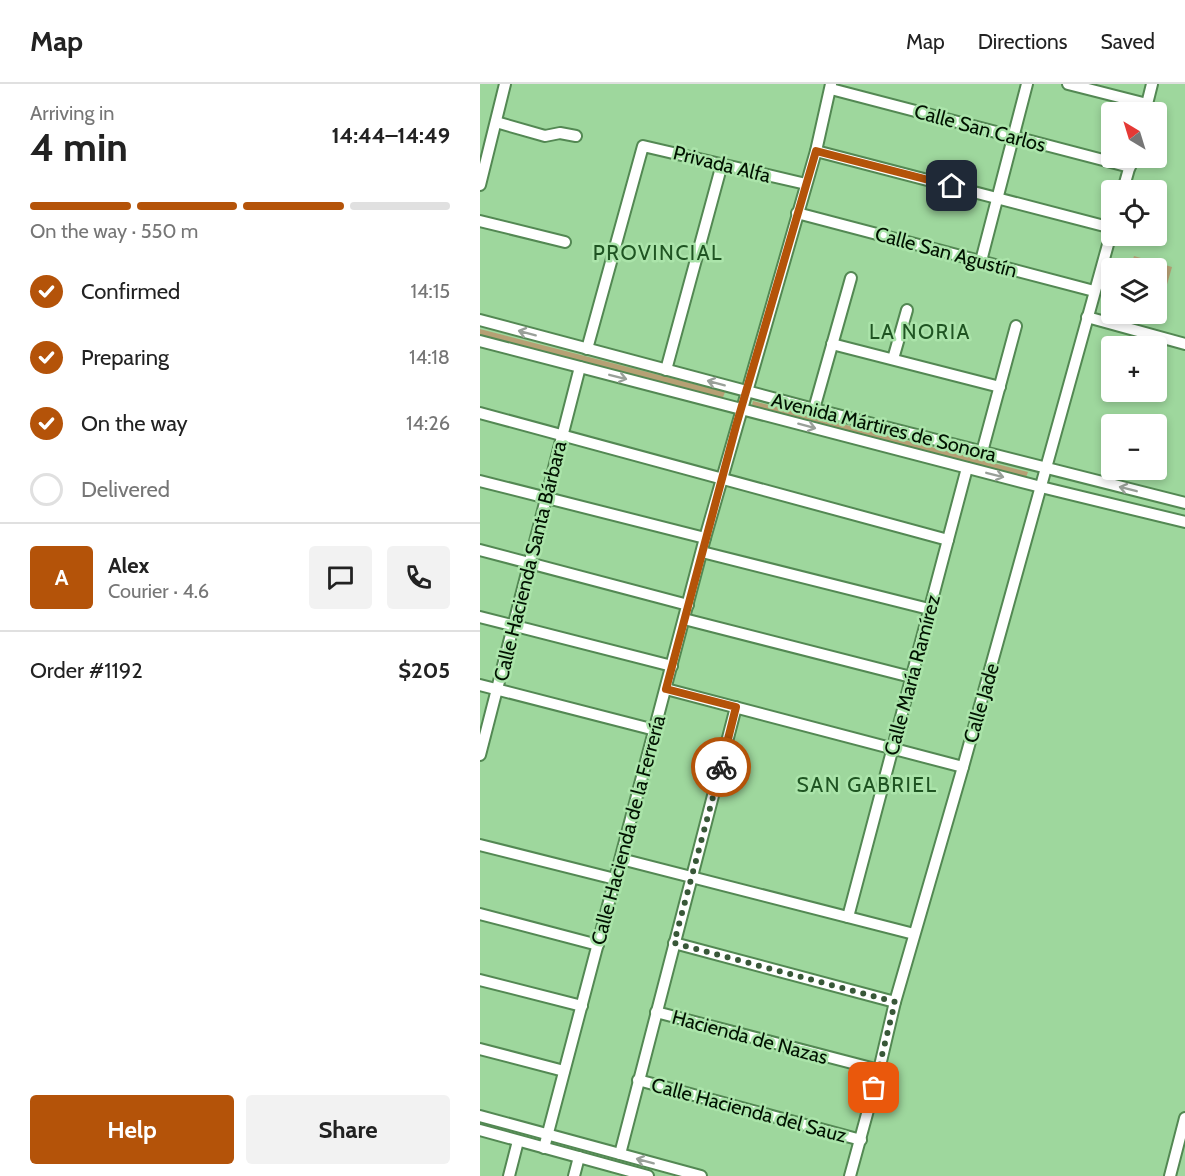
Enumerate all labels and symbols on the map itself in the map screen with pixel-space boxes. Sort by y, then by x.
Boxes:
street label: Calle San Carlos [912,99,1048,157]
north arrow [1101,102,1167,168]
street label: Privada Alfa [671,140,773,188]
pin [926,160,977,211]
street label: Calle San Agustín [872,222,1020,282]
district label: PROVINCIAL [593,240,723,265]
district label: LA NORIA [869,319,971,344]
one-way arrow [518,327,537,338]
one-way arrow [608,372,627,383]
one-way arrow [706,377,725,388]
street label: Avenida Mártires de Sonora [769,387,999,467]
one-way arrow [797,421,816,432]
street label: Calle Hacienda Santa Bárbara [488,438,572,684]
one-way arrow [986,470,1005,481]
one-way arrow [1119,482,1138,494]
street label: Calle María Ramírez [879,592,945,758]
street label: Calle Jade [958,660,1004,746]
street label: Calle Hacienda de la Ferrería [586,712,670,947]
courier [691,737,751,797]
district label: SAN GABRIEL [797,772,937,797]
street label: Hacienda de Nazas [670,1005,830,1069]
pin [848,1062,899,1113]
street label: Calle Hacienda del Sauz [649,1072,849,1148]
one-way arrow [636,1154,655,1166]

